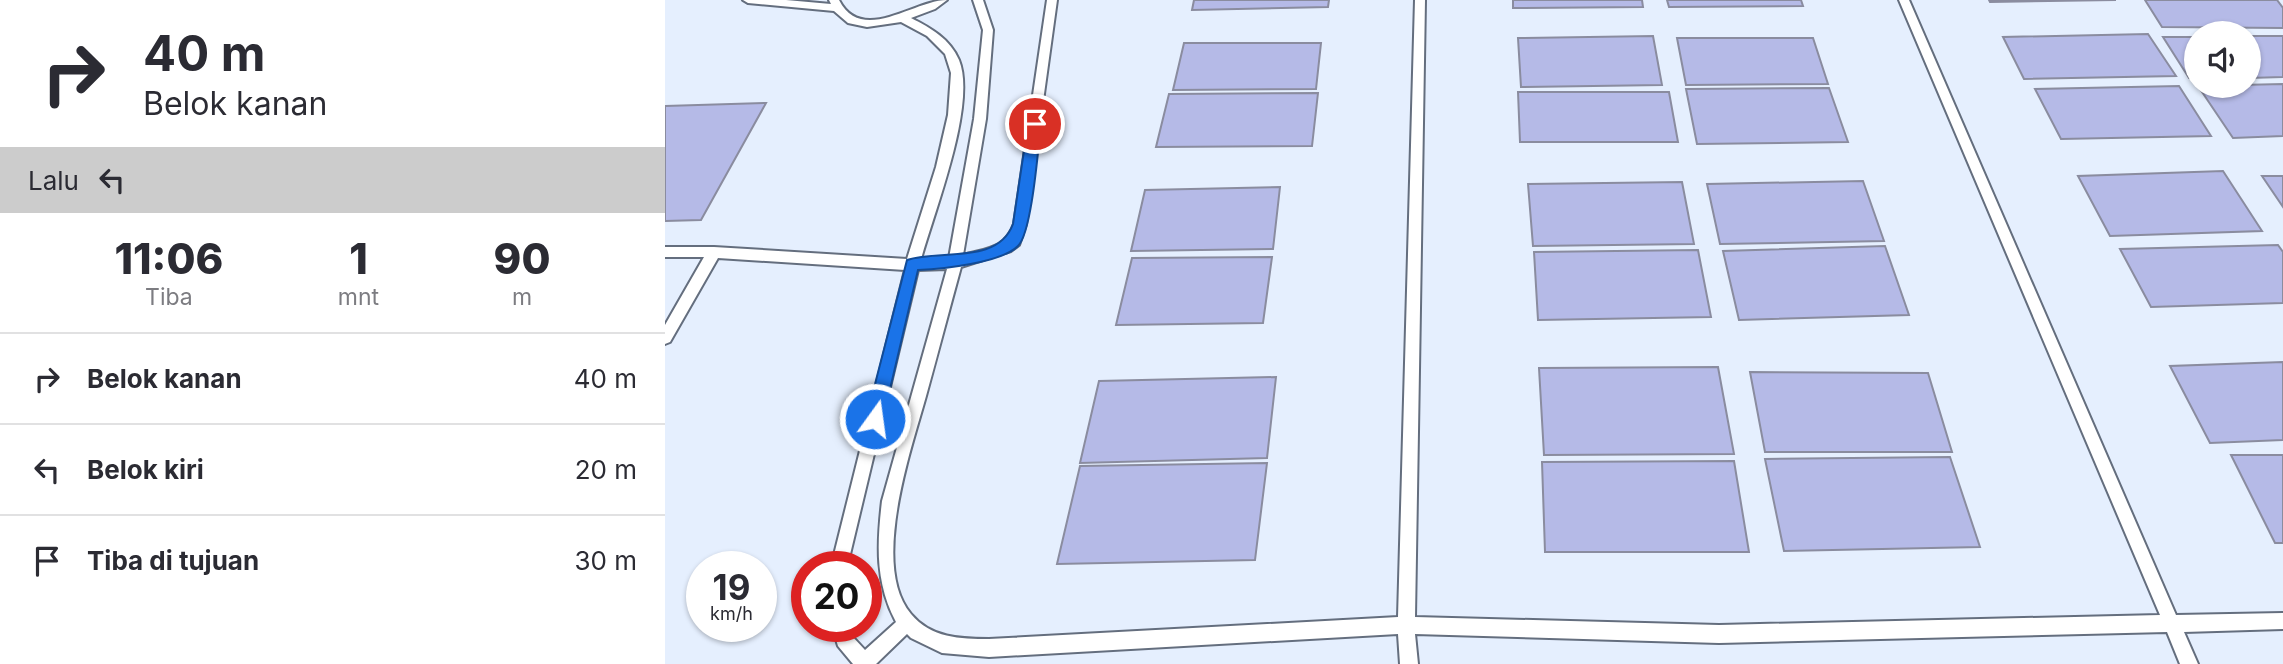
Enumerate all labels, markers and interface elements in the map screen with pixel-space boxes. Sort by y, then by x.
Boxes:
map controls [2184,21,2261,98]
button: sound [2184,21,2261,98]
text: 40 m [143,24,266,83]
icon: right [28,28,119,119]
text: Belok kanan [143,84,327,123]
pin [1005,94,1065,154]
icon: arrive [1016,105,1054,143]
icon: left [93,161,131,199]
text: Lalu [28,165,79,196]
text: 11:06 [115,233,223,284]
text: 1 [349,233,368,284]
text: 90 [494,233,550,284]
text: Tiba [145,283,193,311]
text: mnt [338,283,379,311]
text: m [512,283,532,311]
icon: right [28,360,66,398]
text: Belok kanan [87,363,242,394]
text: 40 m [574,363,637,394]
position arrow [838,382,912,456]
icon: left [28,451,66,489]
text: Belok kiri [87,454,204,485]
text: 20 m [575,454,637,485]
icon: arrive [28,542,66,580]
text: Tiba di tujuan [87,545,259,576]
text: 30 m [574,545,637,576]
speed limit sign: 20 [791,551,882,642]
text: 19 [713,566,750,608]
text: km/h [710,603,753,624]

